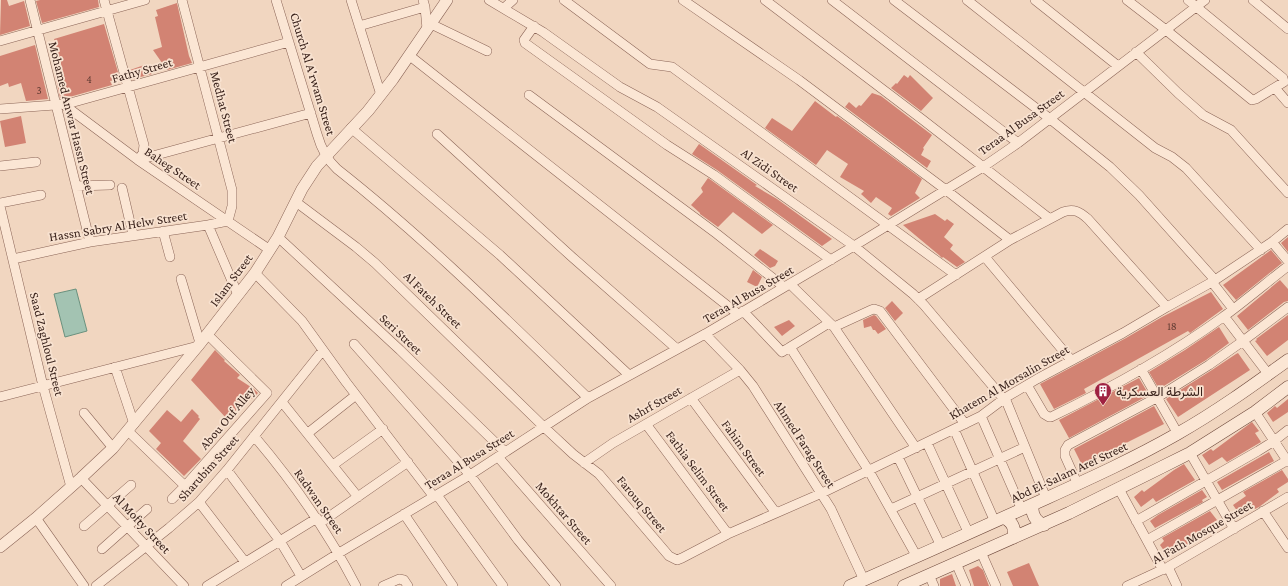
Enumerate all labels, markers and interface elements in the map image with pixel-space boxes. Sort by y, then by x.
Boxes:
street label: Church Al A'rwam Street [287,11,339,138]
street label: Mohamed Anwar Hassn Street [46,40,98,197]
street label: Fathy Street [110,54,175,86]
street label: Medhat Street [207,70,241,145]
house number: 4 [86,73,92,85]
house number: 3 [36,84,42,96]
street label: Teraa Al Busa Street [975,85,1067,158]
street label: Baheg Street [142,144,205,193]
street label: Al Zidi Street [738,145,802,196]
street label: Hassn Sabry Al Helw Street [48,208,189,244]
street label: Islam Street [206,250,256,309]
street label: Teraa Al Busa Street [700,262,797,326]
street label: Al Fateh Street [401,268,466,332]
street label: Saad Zaghloul Street [27,291,67,398]
street label: Seri Street [377,311,426,358]
house number: 18 [1167,320,1177,332]
street label: Khatem Al Morsalin Street [946,341,1072,423]
building icon: الشرطة العسكرية [1093,381,1113,406]
street label: Ashrf Street [624,382,685,426]
street label: Abou Ouf Alley [196,383,258,453]
place label: الشرطة العسكرية [1116,384,1203,400]
street label: Ahmed Farag Street [771,397,839,491]
street label: Fahim Street [719,417,770,480]
street label: Teraa Al Busa Street [422,425,517,492]
street label: Fathia Selim Street [663,428,734,515]
street label: Sharubim Street [174,431,242,504]
street label: Abd El-Salam Aref Street [1008,438,1130,506]
street label: Radwan Street [291,466,347,537]
street label: Farouq Street [614,473,670,536]
street label: Mokhtar Street [533,479,596,548]
street label: Al Mofty Street [110,490,174,557]
street label: Al Fath Mosque Street [1149,497,1256,567]

